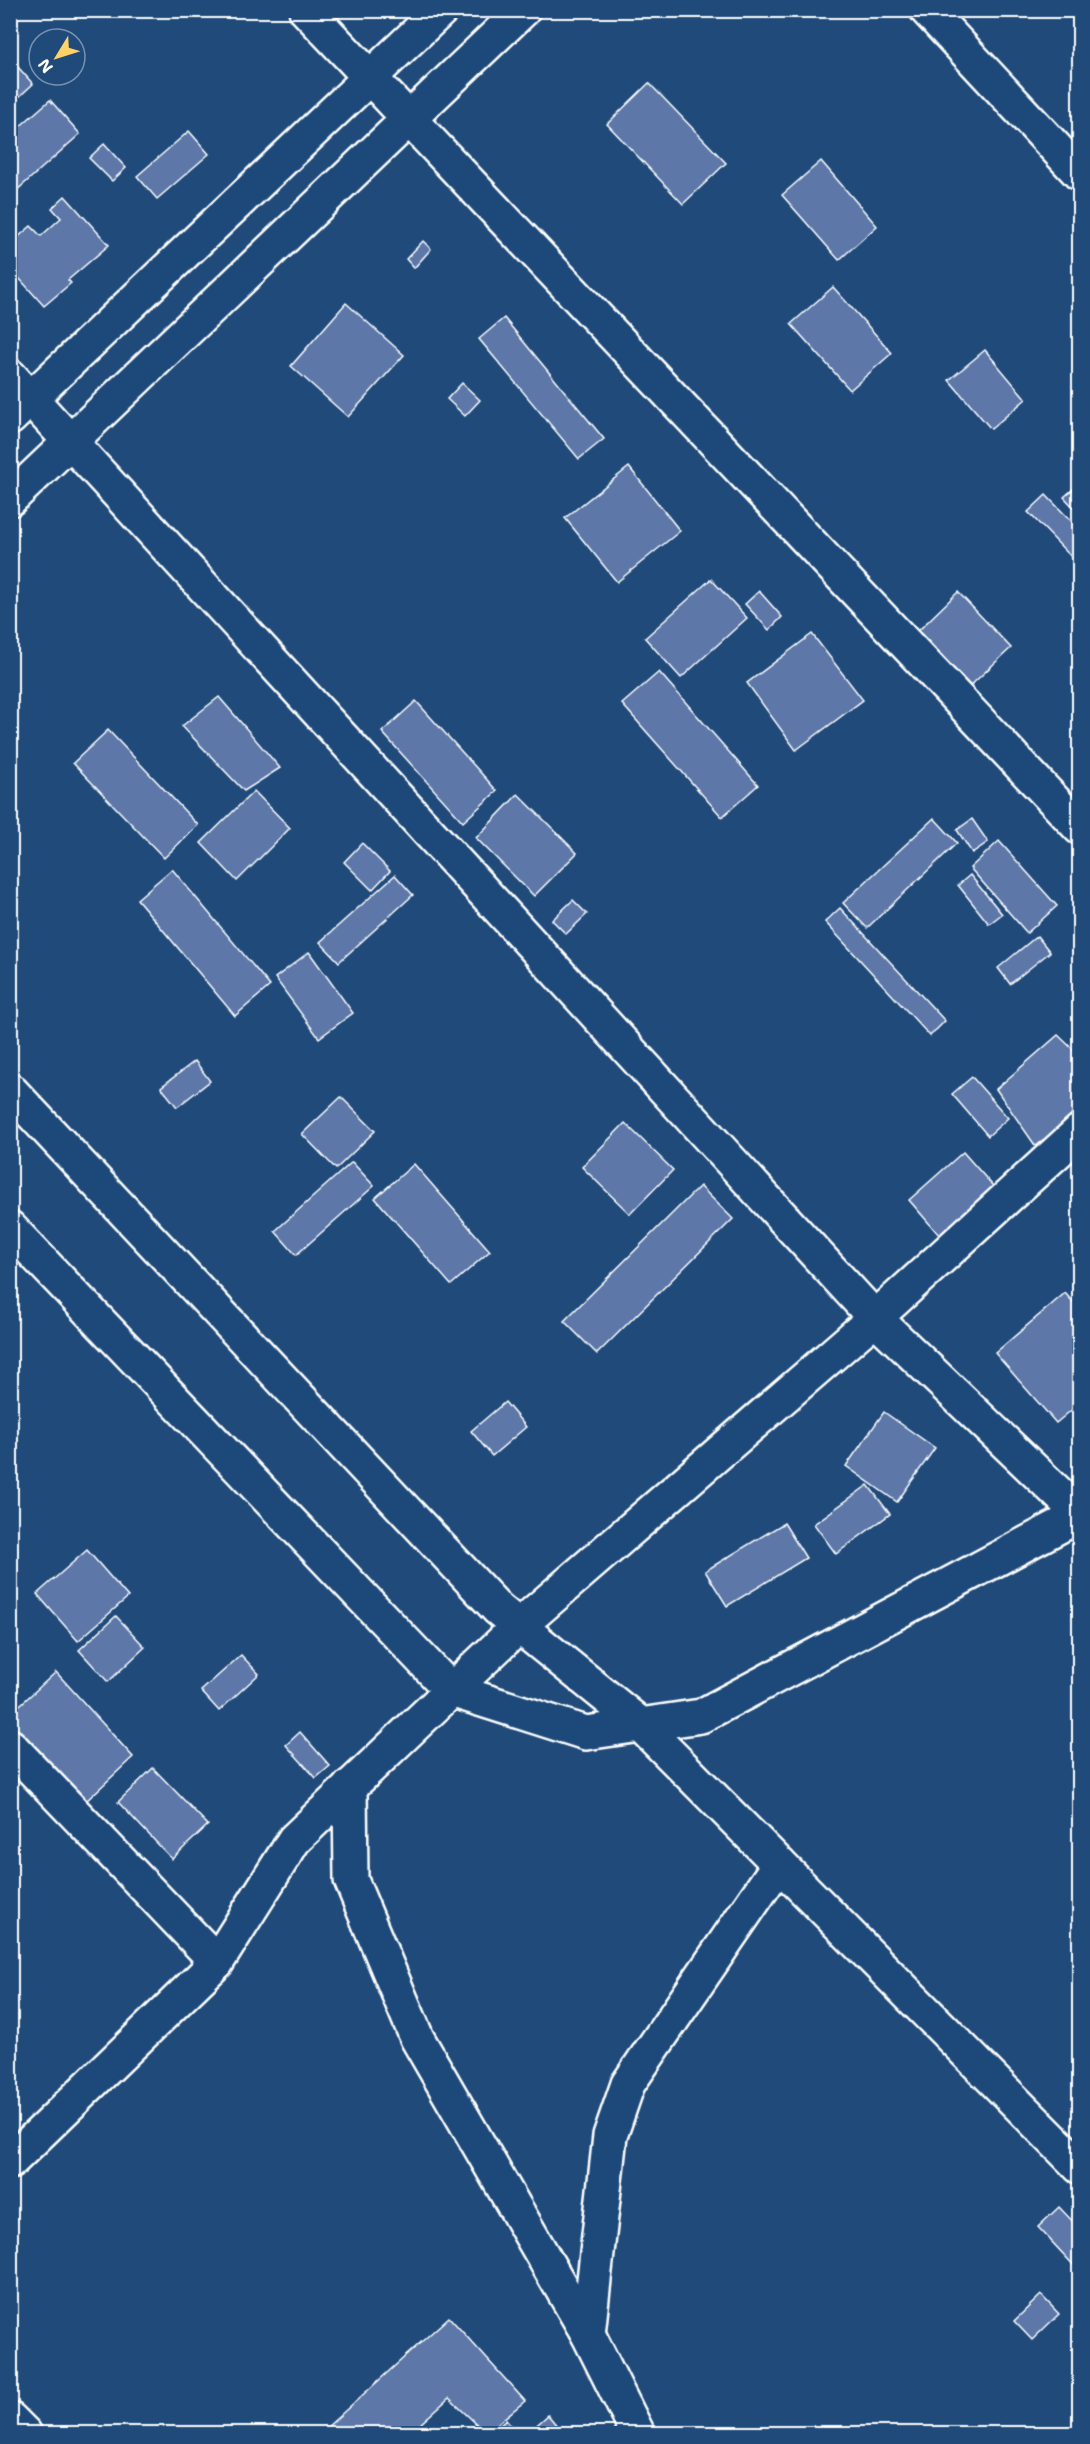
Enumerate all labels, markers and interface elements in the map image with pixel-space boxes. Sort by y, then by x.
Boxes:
north arrow [27,27,87,87]
text: N [33,54,58,77]

